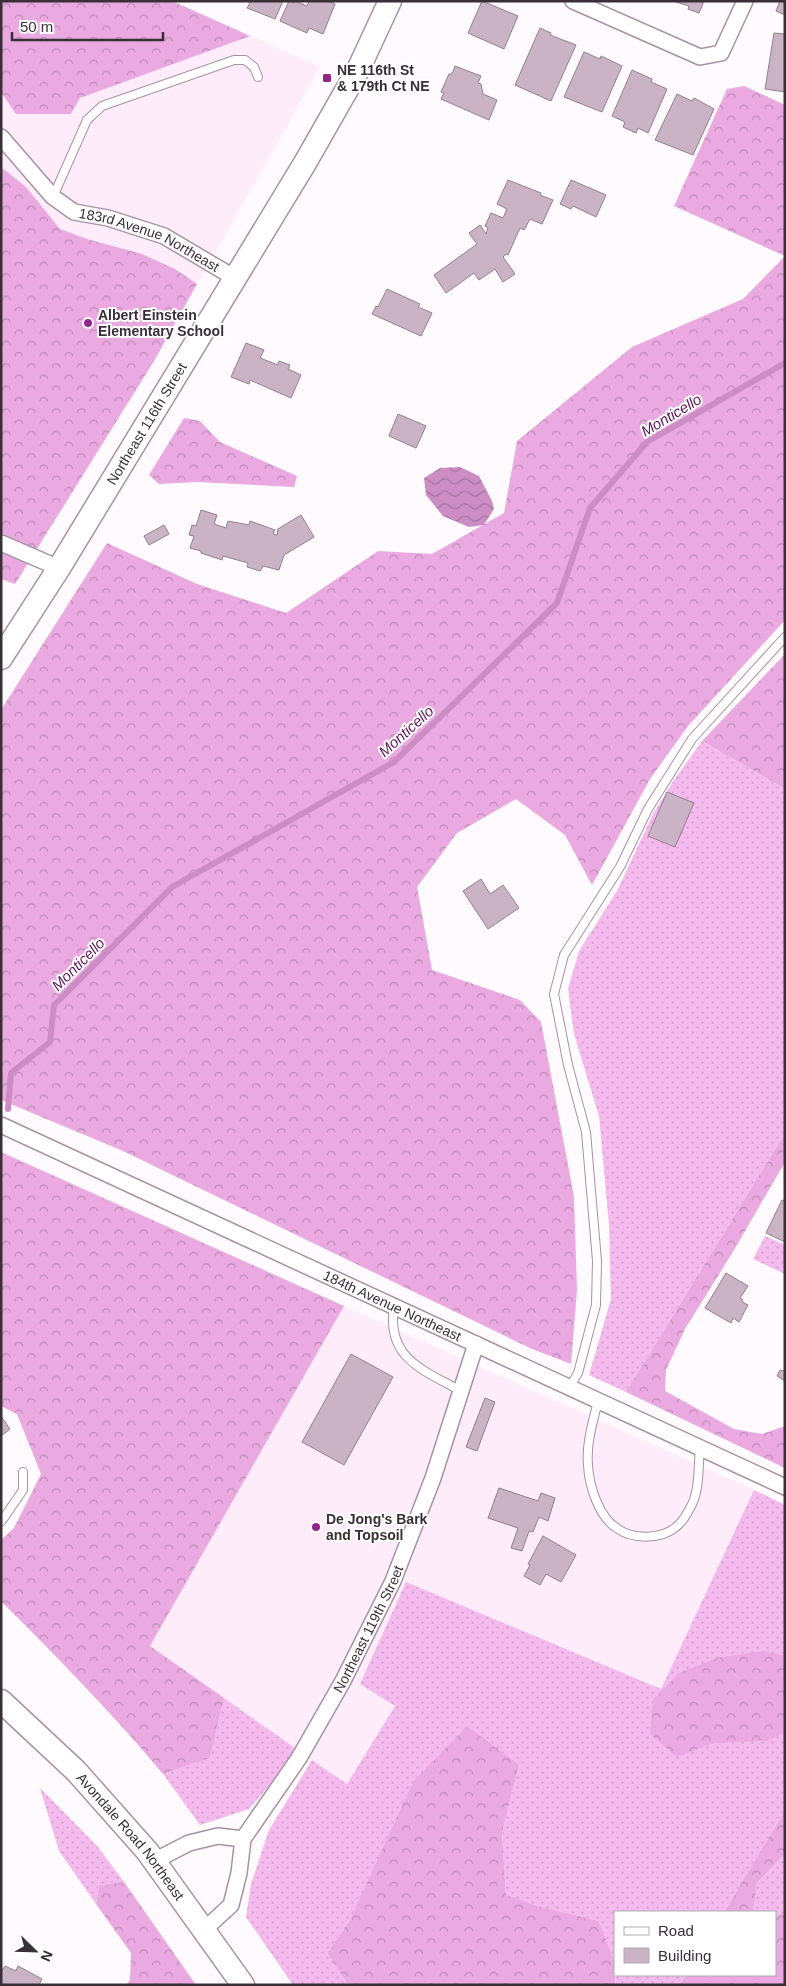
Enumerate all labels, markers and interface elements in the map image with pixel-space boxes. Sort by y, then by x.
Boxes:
scale bar [12,10,164,42]
text: 50 m [20,18,53,35]
place label: NE 116th St & 179th Ct NE [337,62,430,94]
marker: NE 116th St & 179th Ct NE [321,72,333,84]
street label: 183rd Avenue Northeast [78,205,222,275]
place label: Albert Einstein Elementary School [98,307,224,339]
marker: Albert Einstein Elementary School [82,317,94,329]
street label: Northeast 116th Street [104,360,190,488]
water label: Monticello [638,390,704,440]
water label: Monticello [375,702,437,760]
water label: Monticello [48,934,108,994]
street label: 184th Avenue Northeast [321,1267,464,1344]
place label: De Jong's Bark and Topsoil [326,1511,428,1543]
marker: De Jong's Bark and Topsoil [310,1521,322,1533]
street label: Northeast 119th Street [330,1563,406,1696]
street label: Avondale Road Northeast [74,1770,188,1903]
legend [614,1911,776,1976]
text: Road [658,1922,694,1939]
north arrow [10,1926,60,1976]
text: Building [658,1947,711,1964]
text: N [38,1948,56,1964]

